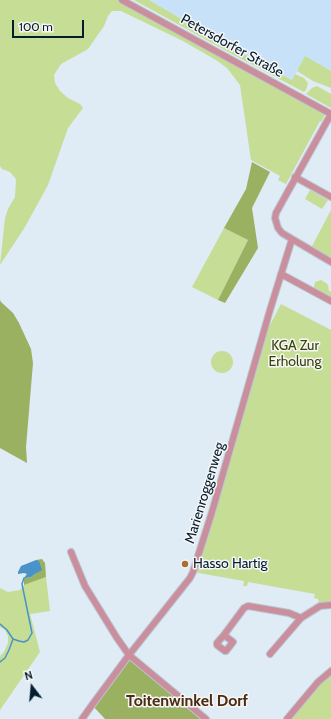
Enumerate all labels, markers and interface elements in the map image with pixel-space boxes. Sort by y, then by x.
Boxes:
street label: Petersdorfer Straße [178,11,286,81]
scale bar [14,12,86,38]
text: 100 m [19,19,53,34]
park label: KGA Zur Erholung [269,338,321,370]
street label: Marienroggenweg [182,440,228,546]
place label: Hasso Hartig [193,556,267,572]
marker: Hasso Hartig [180,559,190,569]
north arrow [12,667,52,707]
text: N [23,668,34,683]
district label: Toitenwinkel Dorf [126,691,248,711]

